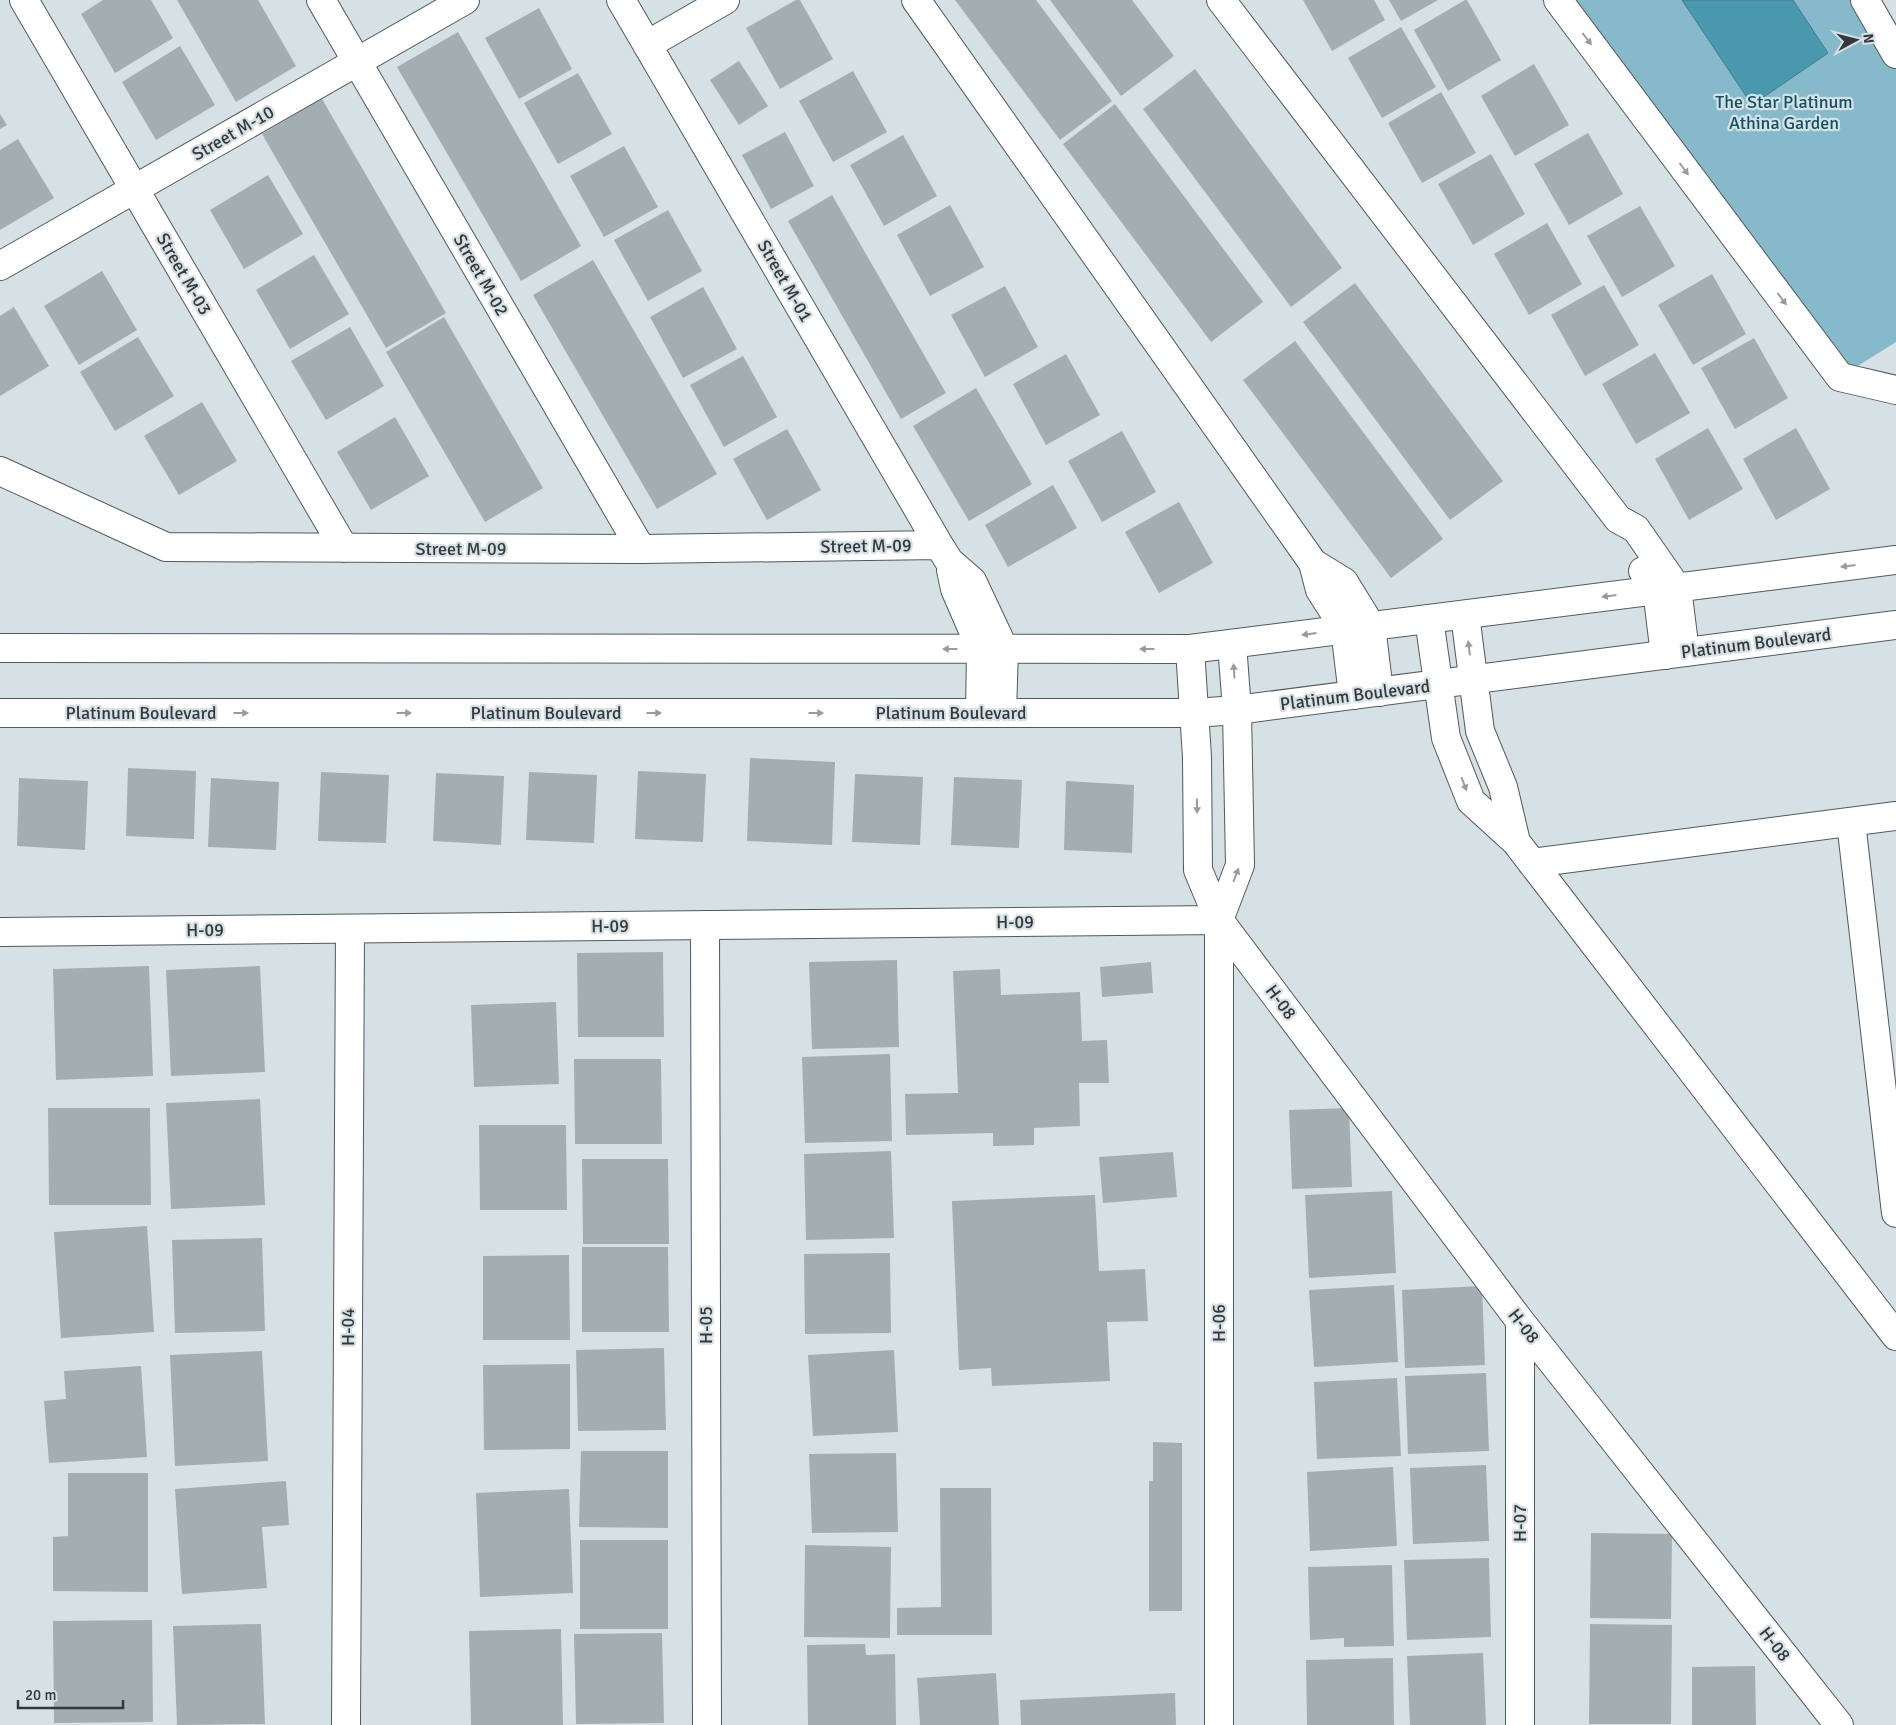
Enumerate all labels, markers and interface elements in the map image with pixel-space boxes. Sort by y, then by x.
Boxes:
north arrow [1831,15,1881,65]
one-way arrow [1582,32,1592,46]
text: N [1859,33,1877,44]
park label: The Star Platinum Athina Garden [1715,91,1853,134]
street label: Street M-10 [188,101,278,165]
one-way arrow [1679,162,1690,175]
street label: Street M-03 [152,229,216,319]
street label: Street M-02 [449,230,513,320]
street label: Street M-01 [753,236,817,326]
one-way arrow [1776,292,1787,305]
street label: Street M-09 [820,534,912,558]
street label: Street M-09 [415,538,507,560]
one-way arrow [1839,563,1855,571]
one-way arrow [1601,593,1617,601]
street label: Platinum Boulevard [1680,623,1832,663]
one-way arrow [1300,630,1316,638]
one-way arrow [1465,639,1473,655]
one-way arrow [941,645,957,653]
one-way arrow [1139,645,1155,653]
one-way arrow [1230,663,1238,679]
street label: Platinum Boulevard [1279,675,1431,715]
street label: Platinum Boulevard [65,702,217,724]
street label: Platinum Boulevard [470,702,622,724]
street label: Platinum Boulevard [875,702,1027,724]
one-way arrow [233,709,249,717]
one-way arrow [396,709,412,717]
one-way arrow [646,709,662,717]
one-way arrow [808,709,824,717]
one-way arrow [1461,776,1468,791]
one-way arrow [1194,798,1202,814]
one-way arrow [1233,867,1240,882]
street label: H-09 [996,911,1034,933]
street label: H-09 [591,915,629,937]
street label: H-09 [186,919,224,941]
street label: H-08 [1261,980,1301,1024]
street label: H-06 [1208,1304,1230,1342]
street label: H-08 [1504,1304,1544,1348]
street label: H-05 [695,1306,717,1344]
street label: H-04 [337,1308,359,1346]
street label: H-07 [1509,1504,1531,1542]
street label: H-08 [1755,1622,1795,1666]
scale bar [18,1678,122,1710]
text: 20 m [25,1686,56,1704]

